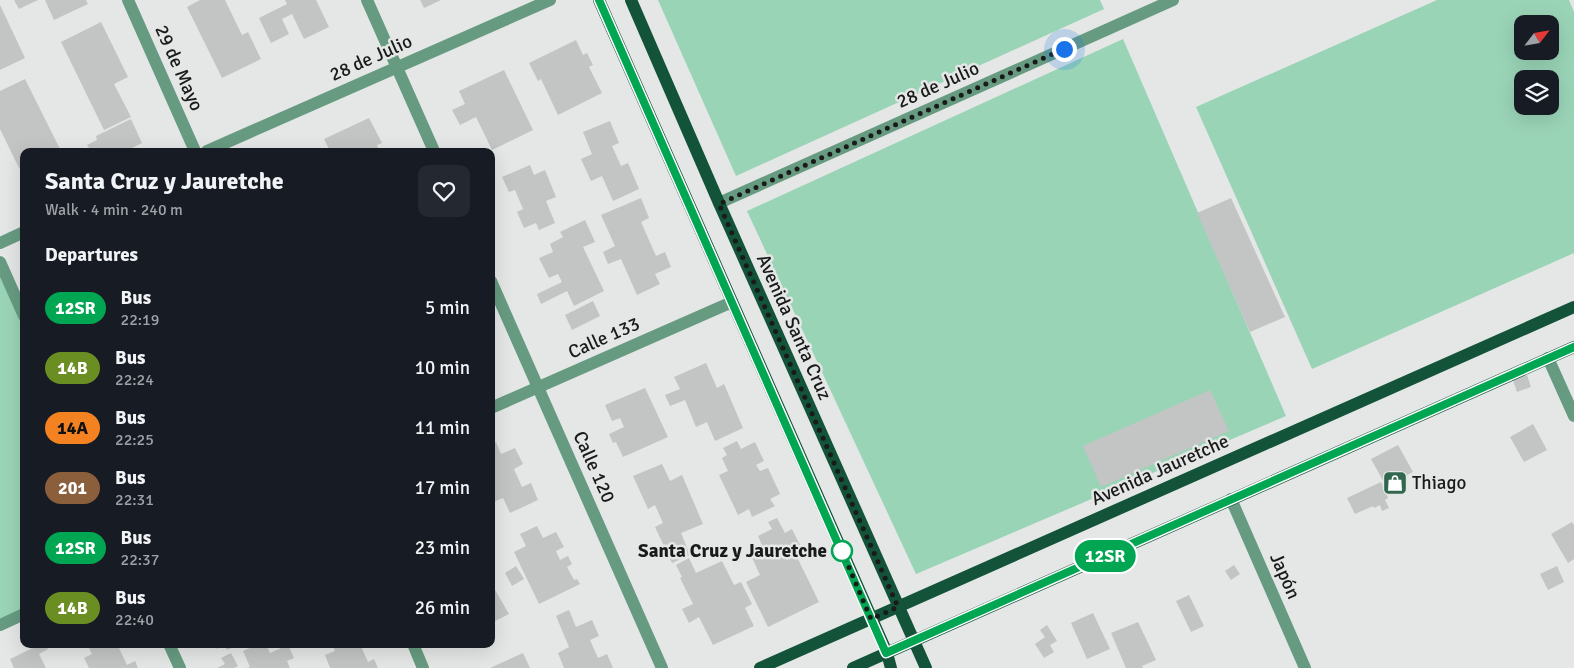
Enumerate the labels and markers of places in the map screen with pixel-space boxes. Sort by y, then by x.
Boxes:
shop icon: Thiago [1382,470,1408,496]
place label: Thiago [1412,471,1466,495]
place label: Santa Cruz y Jauretche [638,539,827,563]
marker: Santa Cruz y Jauretche [831,540,853,562]

